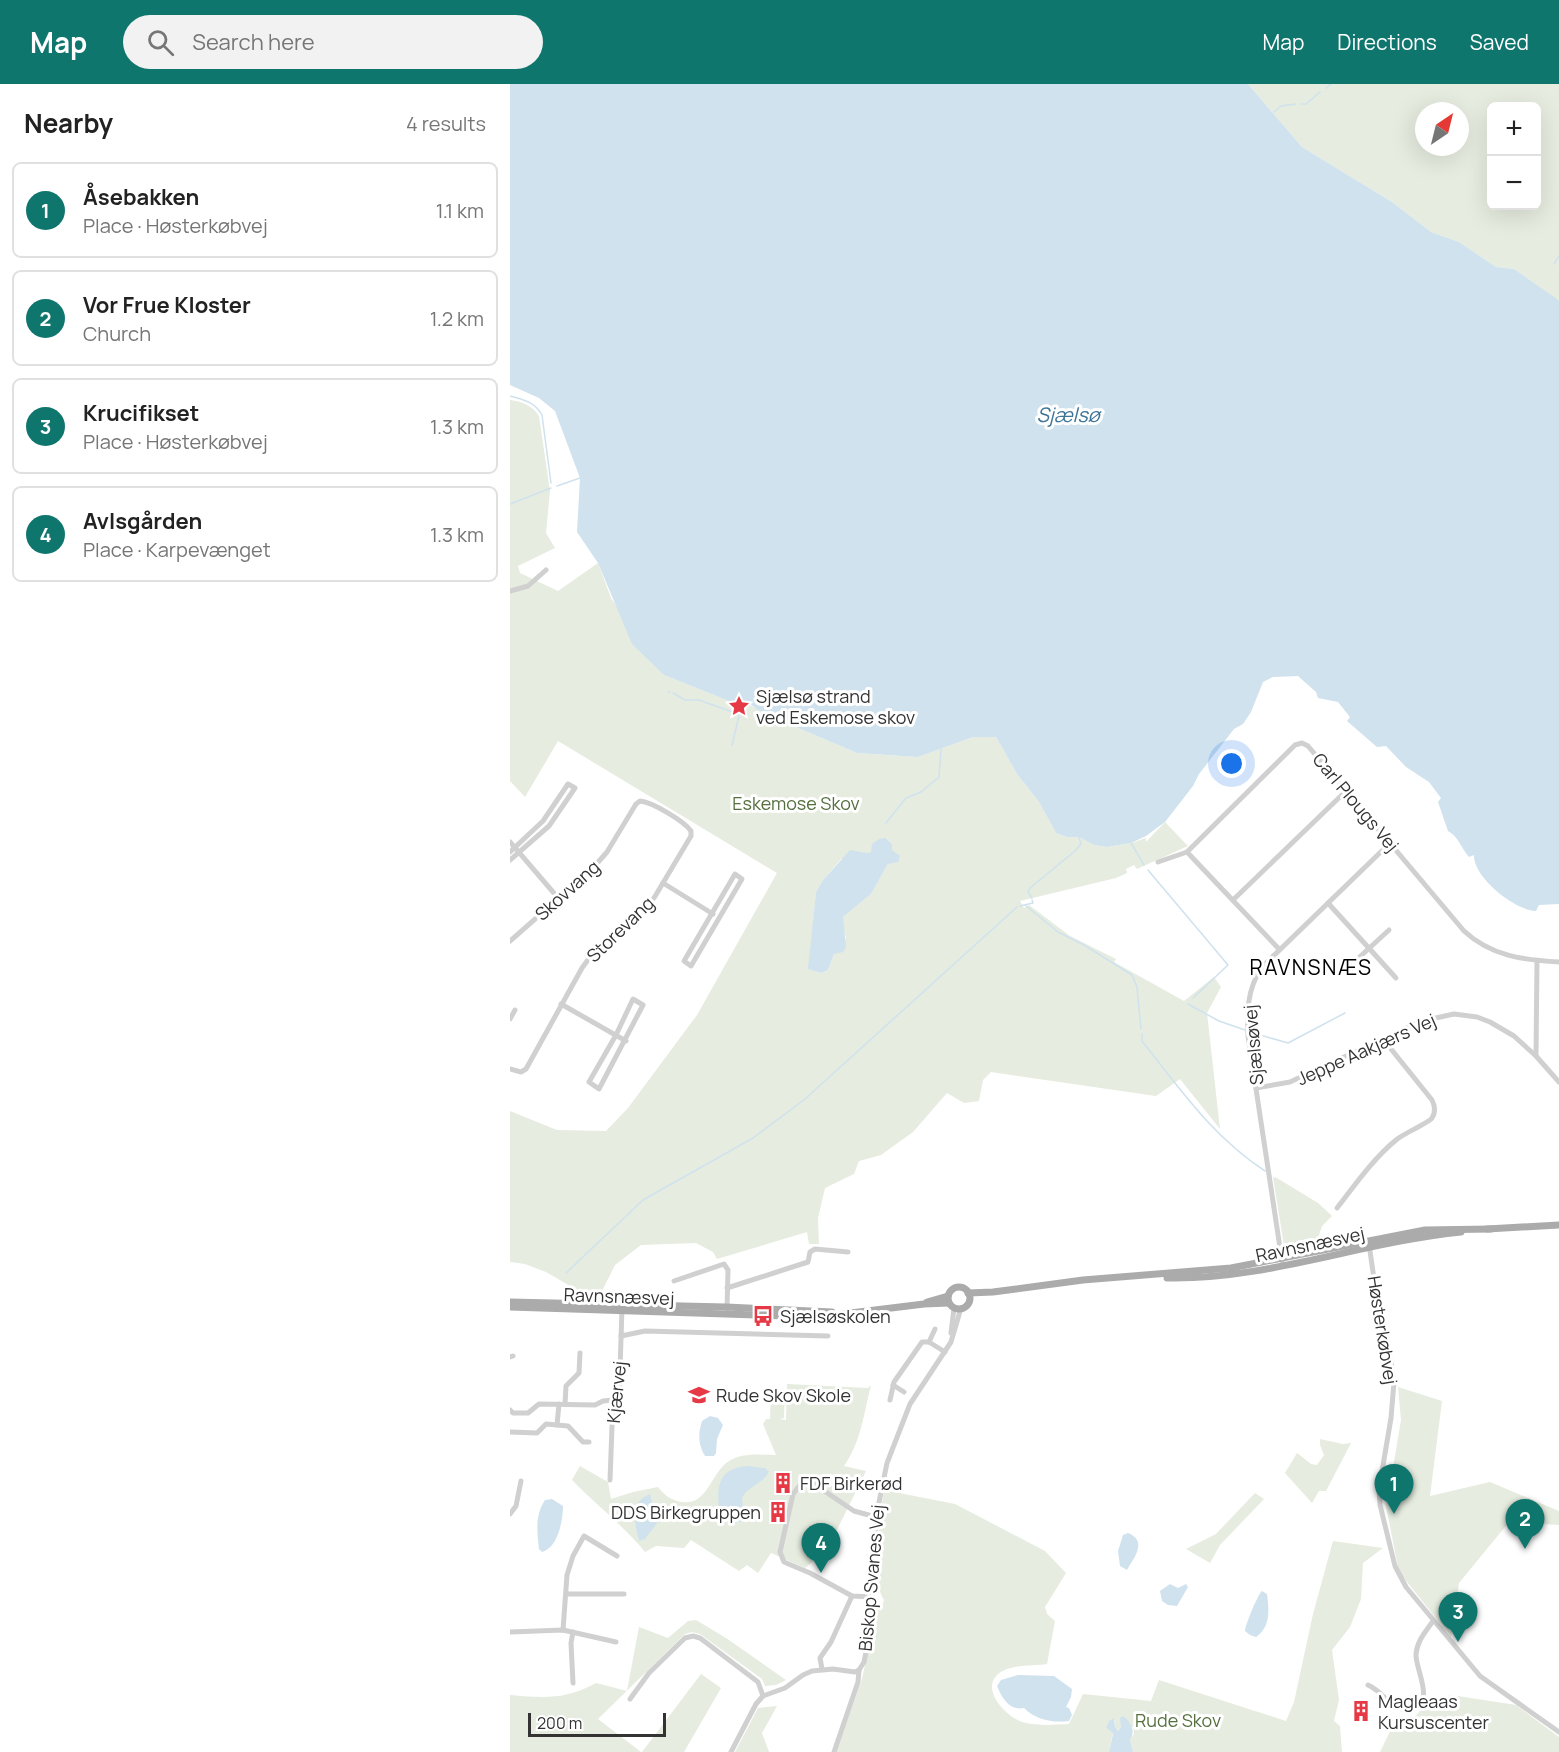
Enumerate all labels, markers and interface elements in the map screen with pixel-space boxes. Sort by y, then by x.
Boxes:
search box [123,15,543,69]
text: Map [30,23,87,61]
icon: search [144,26,177,59]
text: Search here [192,27,315,57]
text: Map [1263,28,1304,56]
text: Directions [1337,28,1437,56]
text: Saved [1470,28,1529,56]
north arrow [1415,102,1469,156]
map controls [1487,102,1541,210]
button: + [1487,102,1541,156]
text: Nearby [24,105,113,141]
text: 4 results [406,110,486,137]
button: − [1487,156,1541,210]
text: Åsebakken [83,182,199,212]
text: 1 [41,197,50,224]
text: 1.1 km [436,197,484,224]
text: Place · Høsterkøbvej [83,212,268,239]
text: Vor Frue Kloster [83,290,251,320]
text: 2 [40,305,51,332]
text: 1.2 km [430,305,484,332]
text: Church [83,320,151,347]
text: Krucifikset [83,398,199,428]
water label: Sjælsø [1036,401,1102,428]
text: 3 [40,413,51,440]
text: 1.3 km [430,413,484,440]
text: Place · Høsterkøbvej [83,428,268,455]
text: Avlsgården [83,506,202,536]
text: 4 [39,521,52,548]
text: 1.3 km [430,521,484,548]
text: Place · Karpevænget [83,536,271,563]
place label: Sjælsø strand ved Eskemose skov [756,684,915,729]
place icon: Sjælsø strand ved Eskemose skov [727,694,751,718]
street label: Carl Plougs Vej [1308,748,1404,856]
your location [1217,749,1246,778]
park label: Eskemose Skov [732,791,860,815]
street label: Skovvang [530,855,604,925]
street label: Storevang [581,891,659,967]
district label: RAVNSNÆS [1249,953,1373,981]
street label: Sjælsøvej [1238,1004,1268,1086]
street label: Jeppe Aakjærs Vej [1293,1008,1439,1090]
street label: Ravnsnæsvej [1253,1221,1367,1267]
street label: Høsterkøbvej [1363,1274,1403,1386]
street label: Ravnsnæsvej [563,1282,675,1310]
bus stop icon: Sjælsøskolen [751,1304,775,1328]
place label: Sjælsøskolen [780,1304,891,1328]
street label: Kjærvej [601,1360,631,1424]
school or university icon: Rude Skov Skole [687,1383,711,1407]
place label: Rude Skov Skole [716,1383,851,1407]
pin: 1 [1374,1464,1414,1514]
building icon: FDF Birkerød [771,1471,795,1495]
place label: FDF Birkerød [800,1471,902,1495]
place label: DDS Birkegruppen [611,1500,761,1524]
building icon: DDS Birkegruppen [766,1500,790,1524]
pin: 2 [1506,1500,1544,1549]
street label: Biskop Svanes Vej [853,1504,889,1652]
pin: 4 [802,1524,840,1573]
pin: 3 [1438,1592,1478,1642]
place label: Magleaas Kursuscenter [1378,1689,1489,1734]
building icon: Magleaas Kursuscenter [1349,1699,1373,1723]
park label: Rude Skov [1135,1708,1221,1732]
scale bar [528,1710,666,1738]
text: 200 m [537,1712,582,1734]

